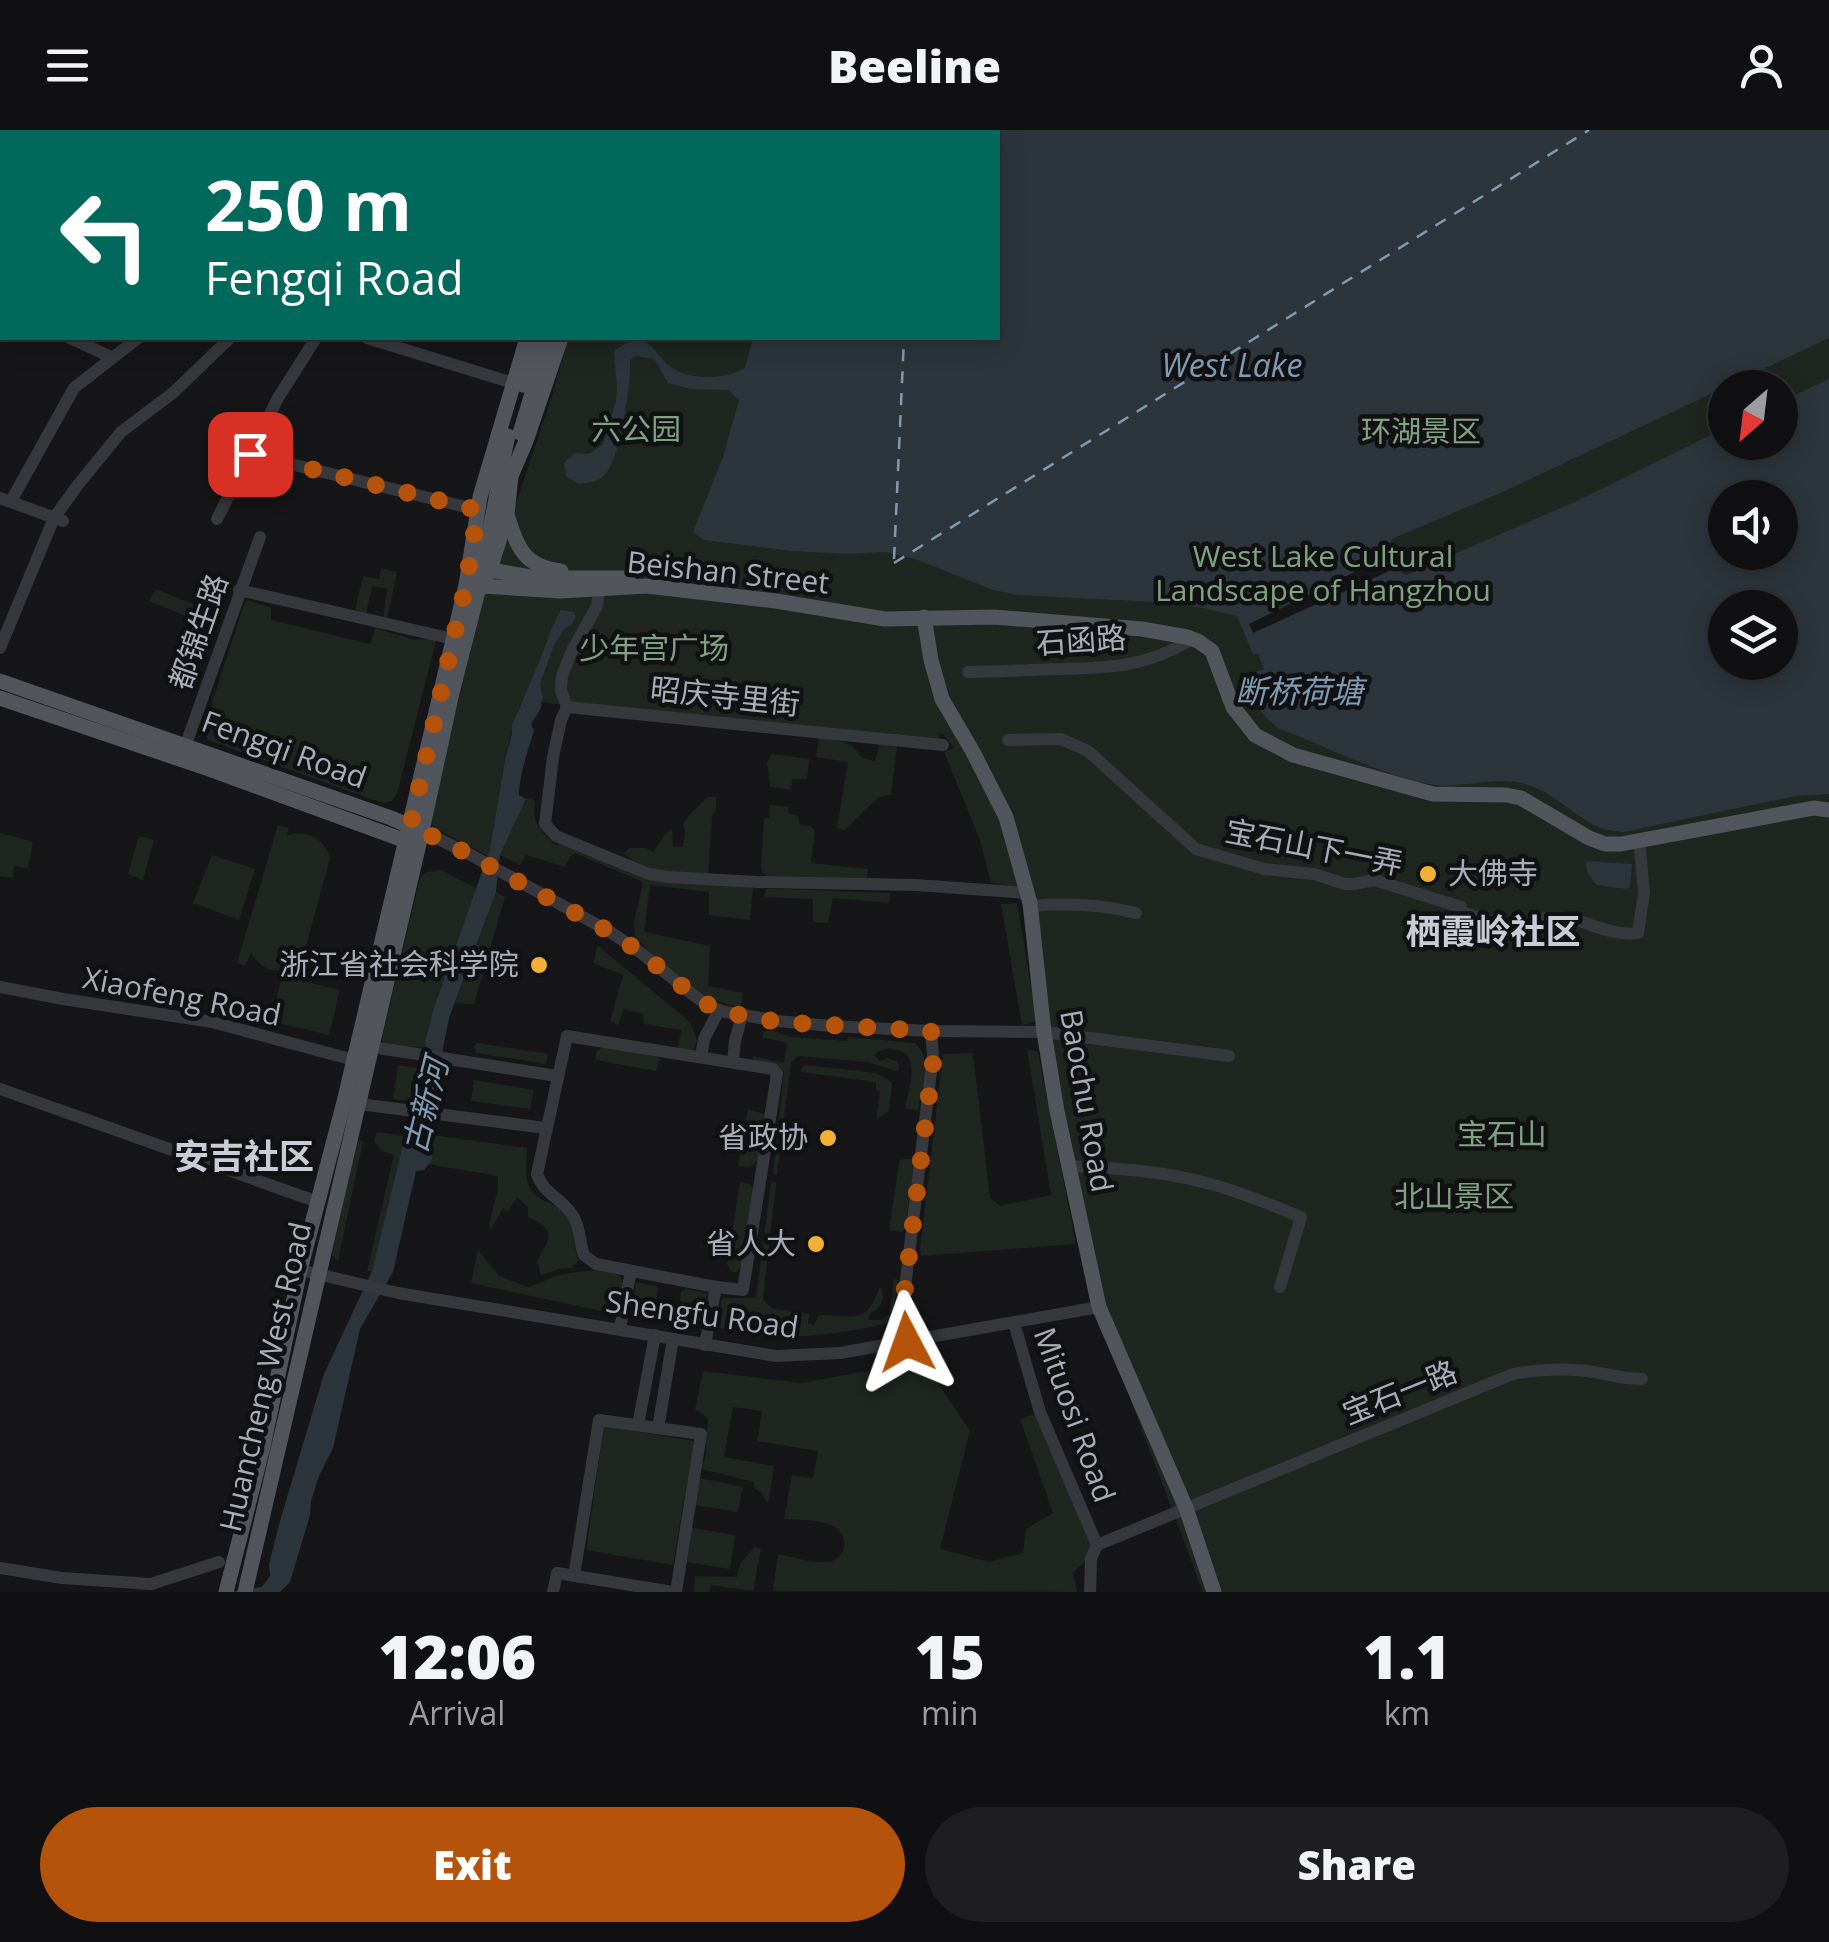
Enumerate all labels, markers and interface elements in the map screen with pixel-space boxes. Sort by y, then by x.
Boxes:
text: Beeline [828,35,1001,96]
icon: menu [40,38,95,93]
icon: person [1734,38,1789,93]
text: 250 m [205,156,412,252]
icon: left [40,170,170,300]
text: Fengqi Road [205,247,464,308]
water label: West Lake [1162,343,1302,386]
north arrow [1708,370,1798,460]
map controls [1708,370,1798,680]
park label: 六公园 [591,408,681,449]
park label: 环湖景区 [1361,410,1481,451]
pin [208,412,293,497]
icon: arrive [223,427,278,482]
button: sound [1708,480,1798,570]
park label: West Lake Cultural Landscape of Hangzhou [1155,535,1491,610]
street label: Beishan Street [625,541,831,603]
street label: 都锦生路 [159,568,236,695]
button: layers [1708,590,1798,680]
street label: 石函路 [1035,616,1127,663]
park label: 少年宫广场 [579,627,729,668]
street label: 昭庆寺里街 [648,667,802,724]
water label: 断桥荷塘 [1235,669,1368,712]
street label: Fengqi Road [197,700,372,797]
street label: 宝石山下一弄 [1222,809,1407,884]
place label: 大佛寺 [1448,852,1538,893]
marker: 大佛寺 [1417,863,1439,885]
district label: 栖霞岭社区 [1405,907,1581,954]
place label: 浙江省社会科学院 [279,943,519,984]
marker: 浙江省社会科学院 [528,954,550,976]
street label: Xiaofeng Road [80,956,285,1035]
street label: Baochu Road [1051,1006,1124,1195]
water label: 古新河 [392,1048,458,1157]
park label: 宝石山 [1457,1113,1547,1154]
place label: 省政协 [718,1116,808,1157]
marker: 省政协 [817,1127,839,1149]
district label: 安吉社区 [174,1132,314,1179]
park label: 北山景区 [1394,1175,1514,1216]
street label: Huancheng West Road [209,1218,320,1536]
place label: 省人大 [706,1222,796,1263]
marker: 省人大 [805,1233,827,1255]
street label: Shengfu Road [603,1280,801,1347]
position arrow [855,1290,959,1394]
street label: Mituosi Road [1025,1322,1126,1507]
street label: 宝石一路 [1336,1350,1463,1433]
text: 12:06 [378,1615,536,1697]
text: 15 [915,1615,985,1697]
text: 1.1 [1363,1615,1451,1697]
text: Arrival [409,1691,505,1734]
text: min [921,1691,978,1734]
text: km [1384,1691,1430,1734]
button: Exit [40,1807,905,1922]
button: Share [925,1807,1789,1922]

